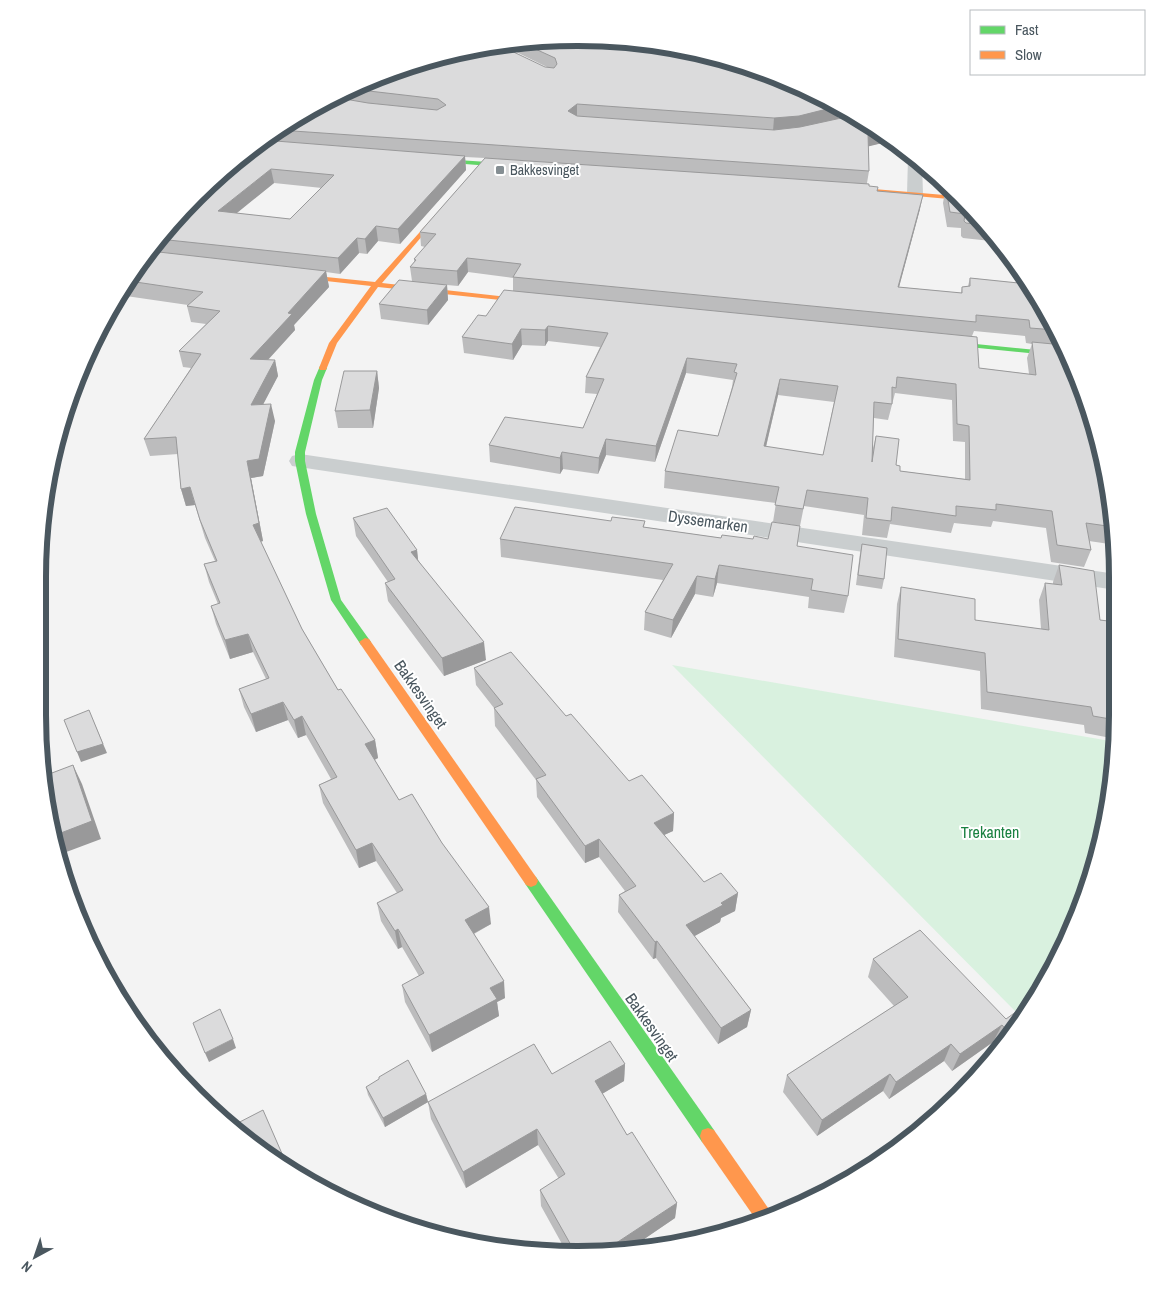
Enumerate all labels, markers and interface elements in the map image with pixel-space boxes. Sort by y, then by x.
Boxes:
legend [970,10,1145,75]
text: Fast [1015,19,1039,40]
text: Slow [1015,44,1042,65]
place label: Bakkesvinget [510,161,579,179]
marker: Bakkesvinget [494,164,506,176]
street label: Dyssemarken [667,505,749,537]
street label: Bakkesvinget [389,655,453,733]
park label: Trekanten [961,821,1019,843]
street label: Bakkesvinget [620,988,684,1066]
north arrow [10,1232,60,1282]
text: N [18,1257,36,1277]

